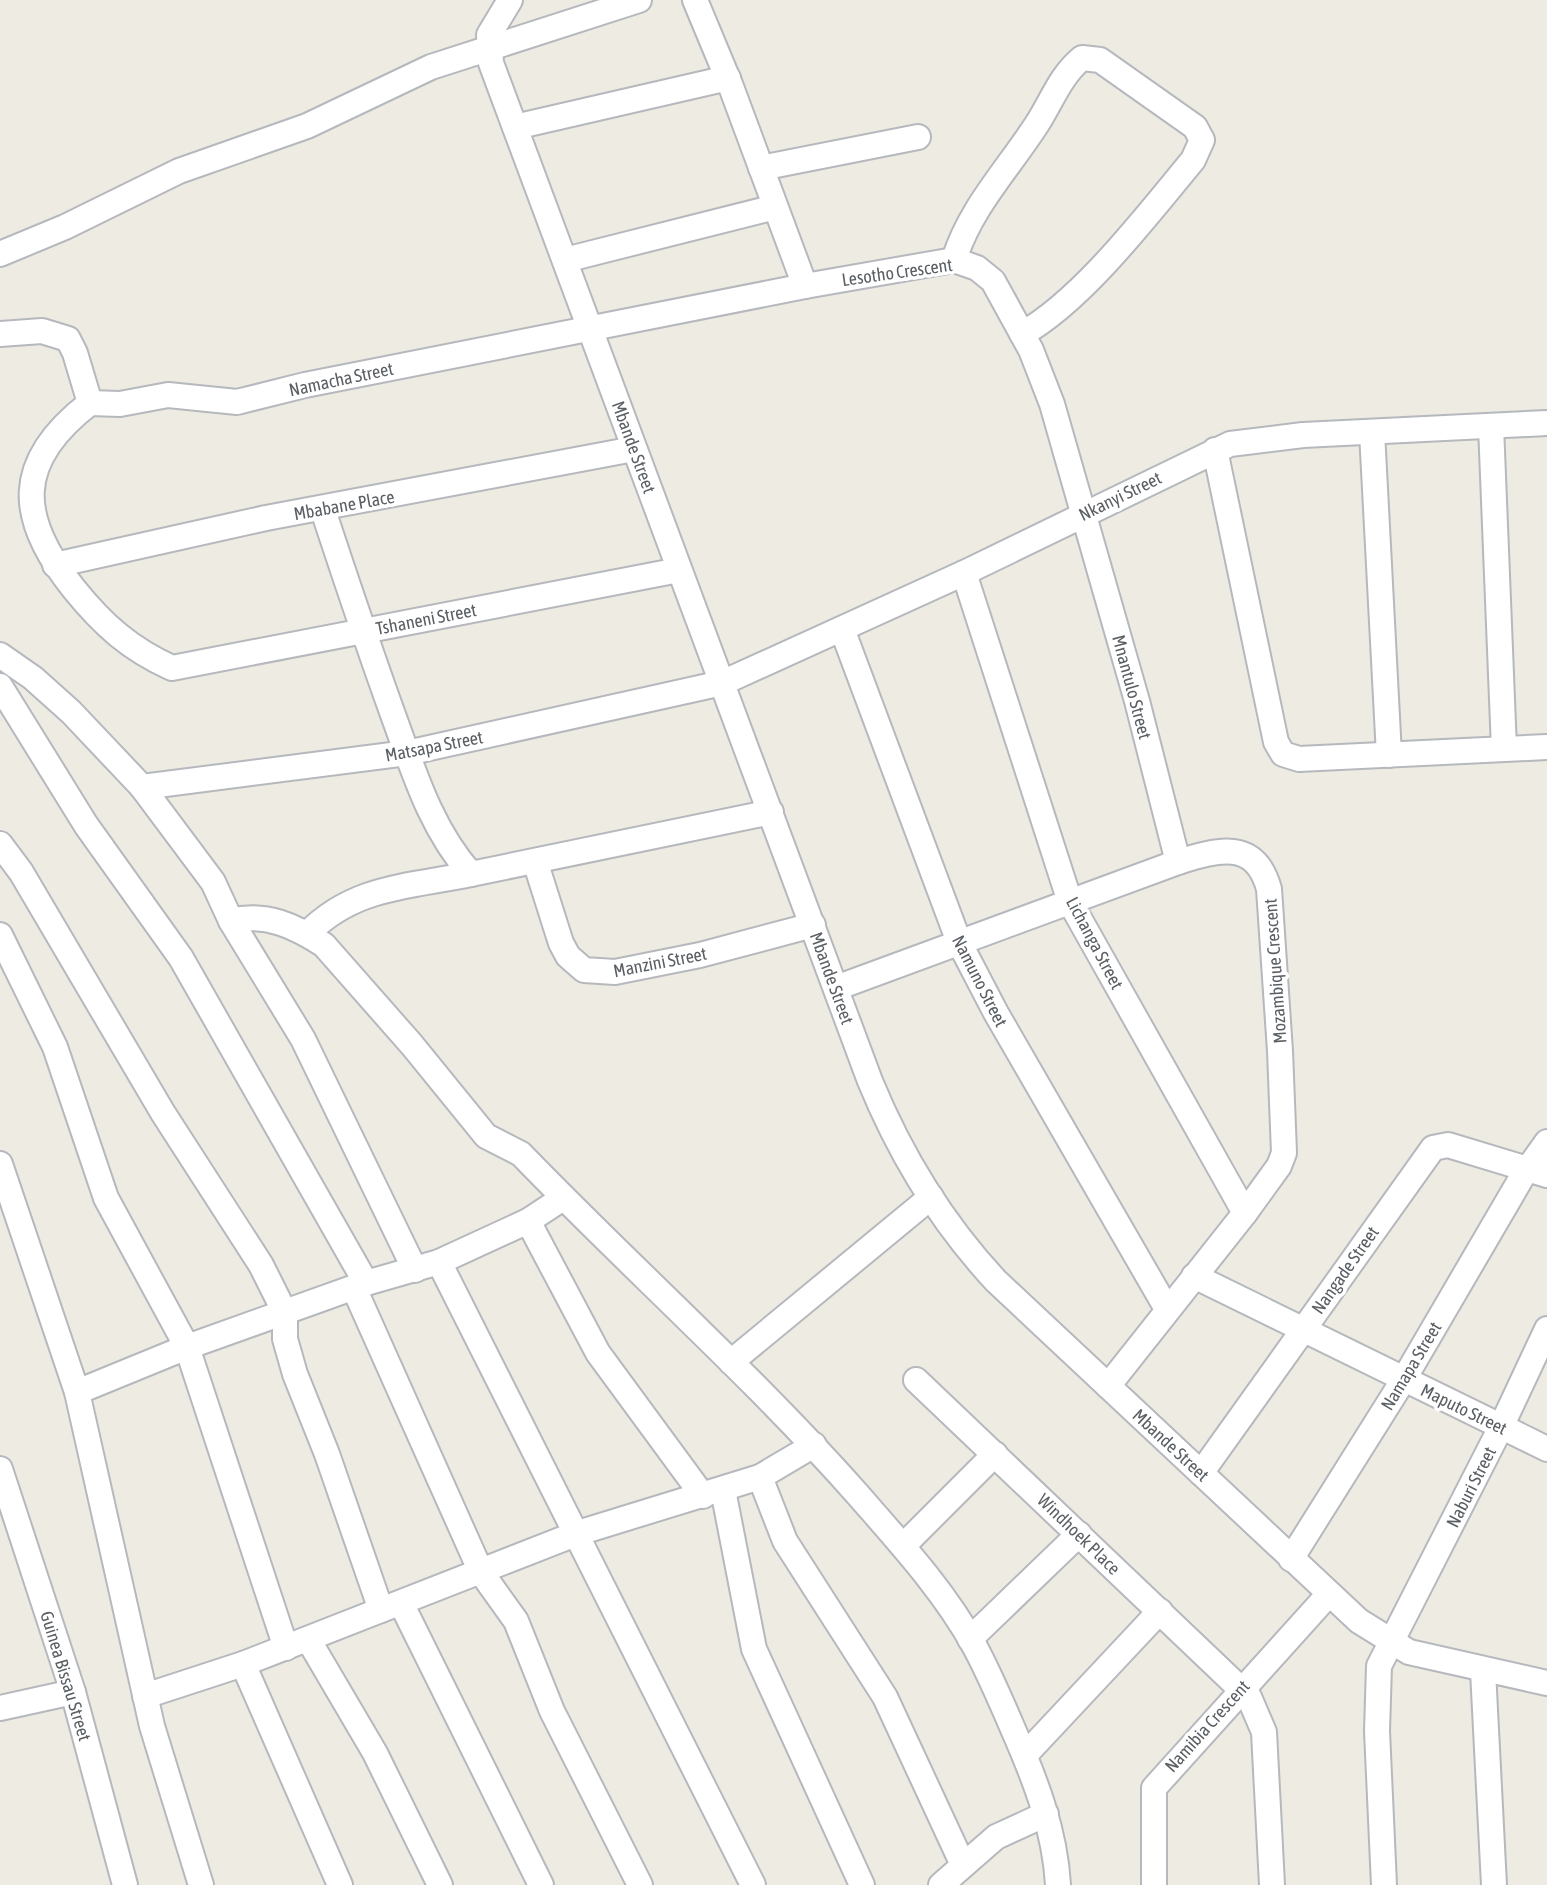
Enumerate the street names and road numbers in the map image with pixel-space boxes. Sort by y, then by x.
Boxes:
street label: Lesotho Crescent [840,254,954,290]
street label: Namacha Street [287,358,395,400]
street label: Mbande Street [608,398,660,496]
street label: Nkanyi Street [1075,467,1165,525]
street label: Mbabane Place [292,486,396,524]
street label: Tshaneni Street [374,599,478,639]
street label: Mnantulo Street [1108,633,1156,741]
street label: Matsapa Street [383,726,485,766]
street label: Lichanga Street [1062,893,1128,993]
street label: Mozambique Crescent [1259,898,1291,1044]
street label: Mbande Street [806,929,858,1027]
street label: Namuno Street [948,932,1012,1030]
street label: Manzini Street [612,943,708,981]
street label: Nangade Street [1307,1222,1383,1318]
street label: Namapa Street [1376,1318,1446,1414]
street label: Maputo Street [1418,1379,1510,1439]
street label: Mbande Street [1129,1404,1213,1486]
street label: Naburi Street [1442,1443,1500,1531]
street label: Windhoek Place [1033,1489,1125,1579]
street label: Guinea Bissau Street [36,1609,96,1743]
street label: Namibia Crescent [1160,1676,1254,1776]

